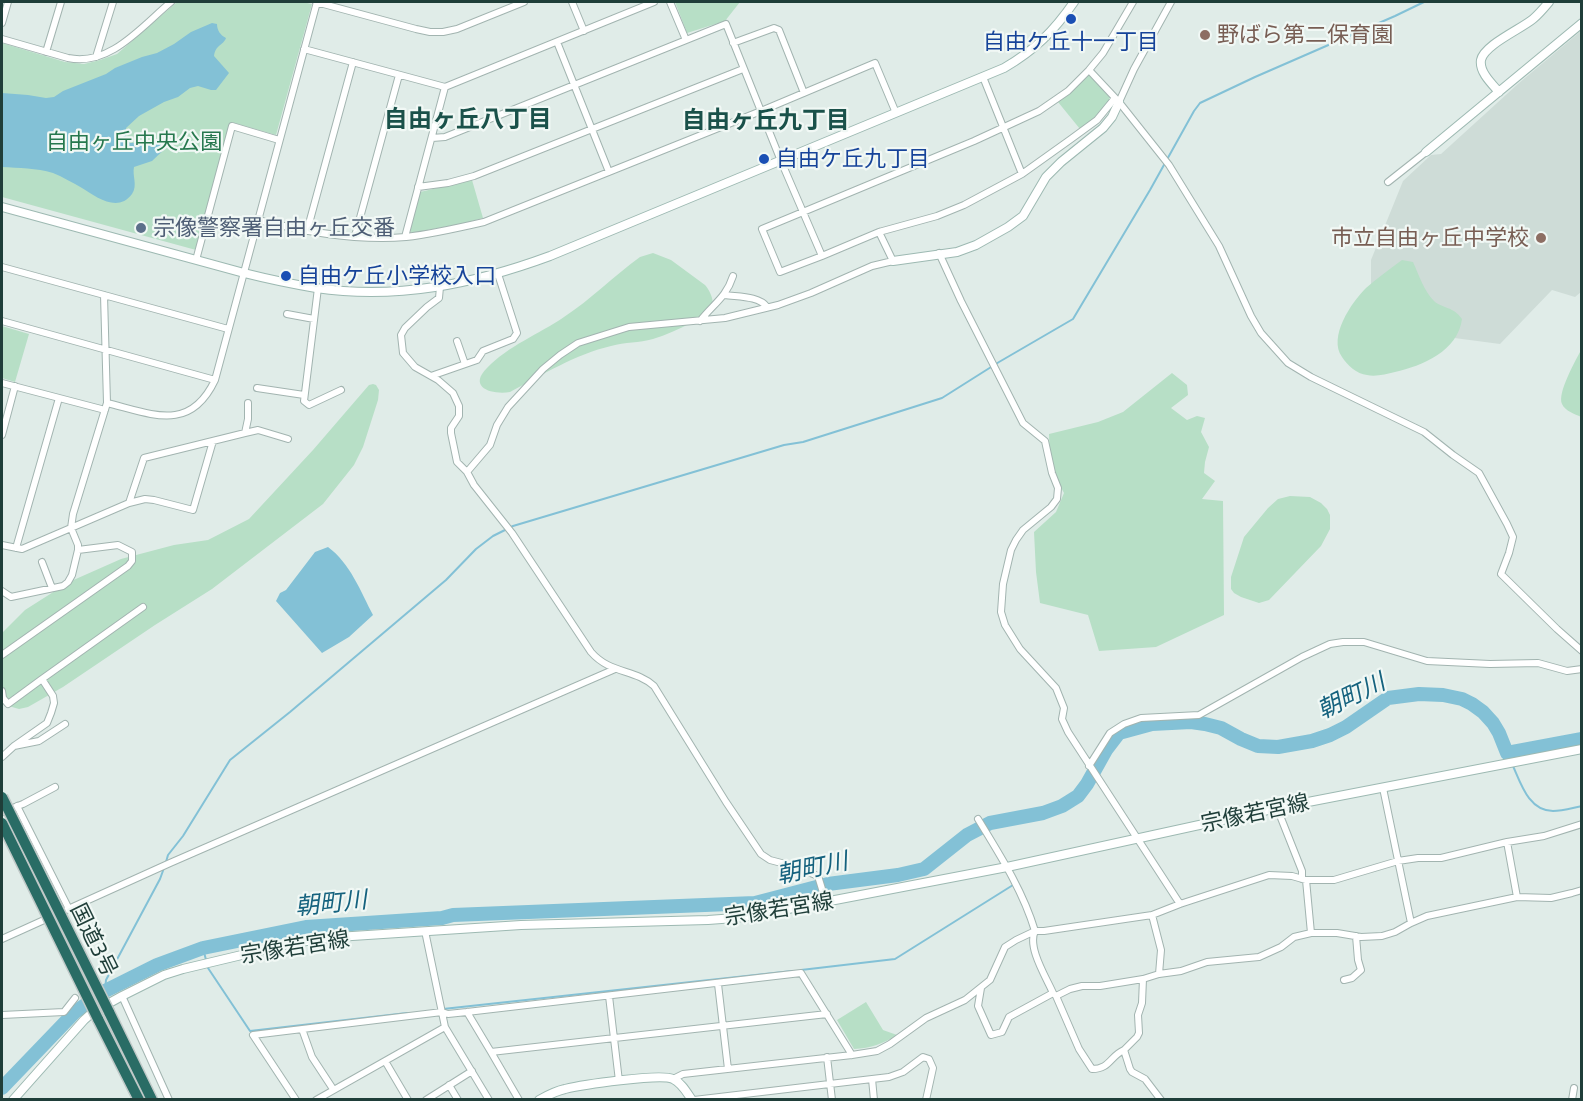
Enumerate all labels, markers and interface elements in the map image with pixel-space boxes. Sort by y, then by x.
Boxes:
marker: 自由ケ丘十一丁目 [1064,12,1078,26]
place label: 野ばら第二保育園 [1217,22,1393,48]
marker: 野ばら第二保育園 [1198,28,1212,42]
place label: 自由ケ丘十一丁目 [983,29,1159,55]
district label: 自由ヶ丘八丁目 [384,105,552,133]
district label: 自由ヶ丘九丁目 [682,106,850,134]
park label: 自由ヶ丘中央公園 [46,129,222,155]
place label: 自由ケ丘九丁目 [776,146,930,172]
marker: 自由ケ丘九丁目 [757,152,771,166]
place label: 宗像警察署自由ヶ丘交番 [153,215,395,241]
marker: 宗像警察署自由ヶ丘交番 [134,221,148,235]
place label: 市立自由ヶ丘中学校 [1331,225,1529,251]
marker: 市立自由ヶ丘中学校 [1534,231,1548,245]
place label: 自由ケ丘小学校入口 [298,263,496,289]
marker: 自由ケ丘小学校入口 [279,269,293,283]
water label: 朝町川 [1312,667,1390,725]
street label: 宗像若宮線 [1198,789,1312,837]
water label: 朝町川 [774,846,850,890]
water label: 朝町川 [294,885,368,921]
street label: 宗像若宮線 [723,887,835,931]
street label: 国道3号 [65,899,123,981]
street label: 宗像若宮線 [239,925,351,969]

